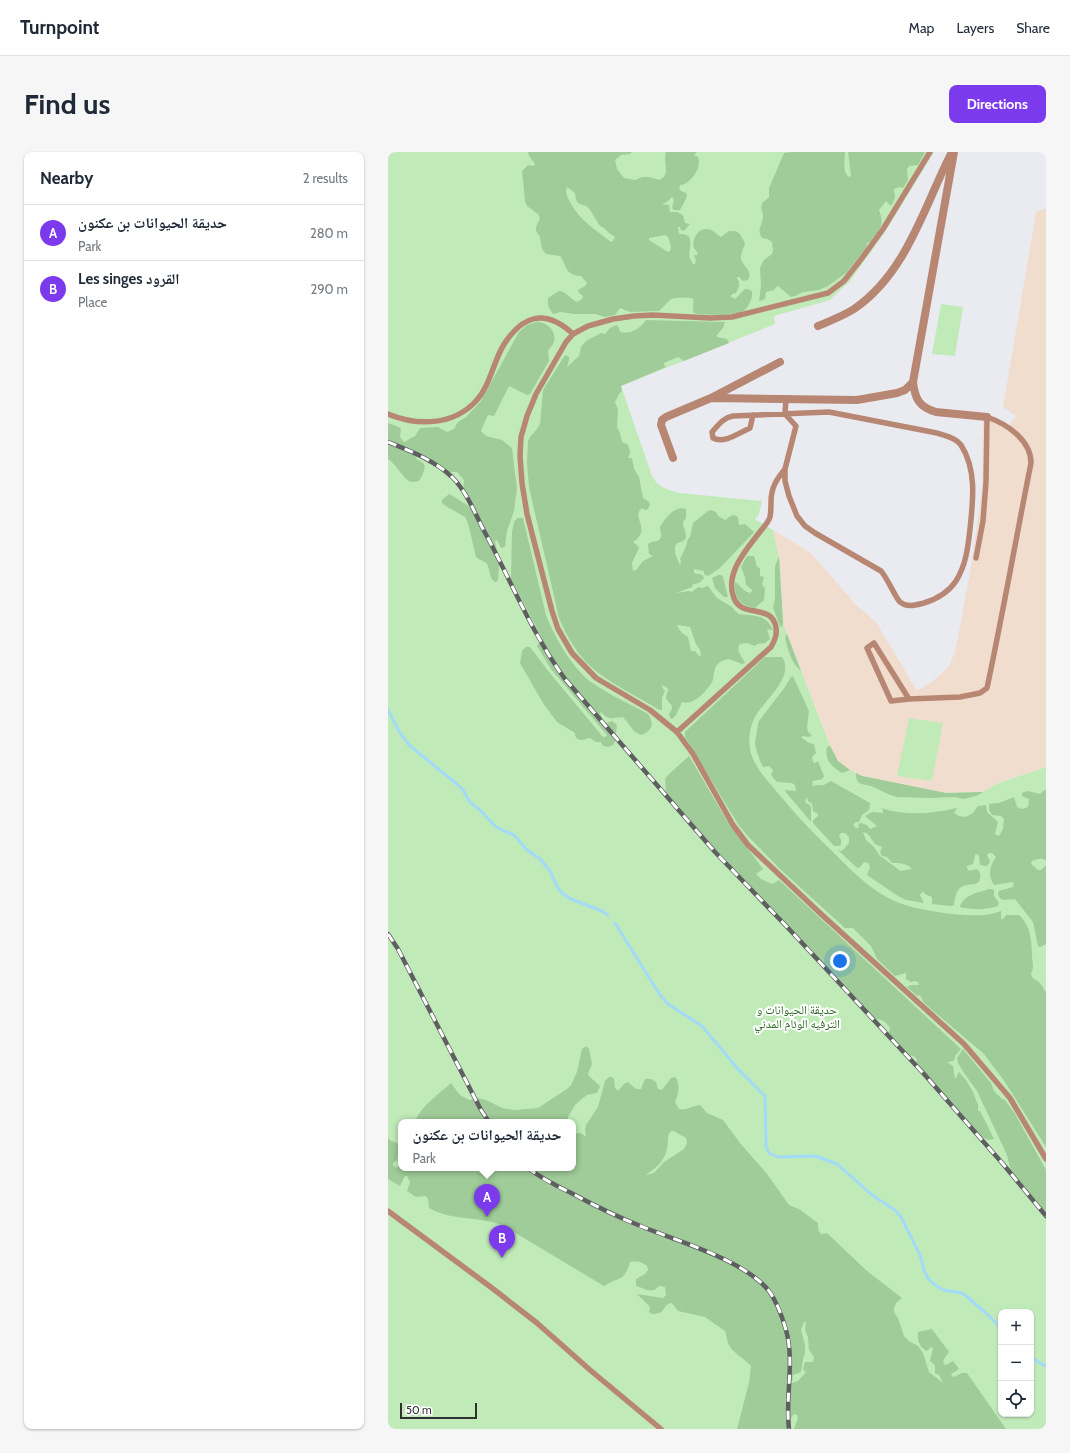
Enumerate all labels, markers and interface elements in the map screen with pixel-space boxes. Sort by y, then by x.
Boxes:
text: Turnpoint [20,16,99,39]
text: Map [909,19,934,37]
text: Layers [956,19,994,37]
text: Share [1016,19,1050,37]
button: Directions [949,85,1046,123]
text: Find us [24,87,110,121]
text: Nearby [40,168,93,188]
text: 2 results [303,170,348,186]
text: حديقة الحيوانات بن عكنون [78,214,227,232]
text: A [49,225,57,241]
text: 280 m [310,225,348,241]
text: Park [78,238,101,254]
text: Les singes القرود [78,270,180,288]
text: B [49,281,57,297]
text: 290 m [310,281,348,297]
text: Place [78,294,107,310]
your location [830,951,850,971]
park label: حديقة الحيوانات و الترفيه الوئام المدني [754,1002,840,1034]
popup [398,1119,576,1171]
text: حديقة الحيوانات بن عكنون [413,1126,561,1144]
text: Park [413,1150,436,1166]
pin: A [474,1184,500,1217]
pin: B [489,1225,515,1258]
map controls [998,1309,1034,1417]
button: + [998,1309,1034,1345]
button: − [998,1345,1034,1381]
button: locate [998,1381,1034,1417]
scale bar [400,1401,477,1420]
text: 50 m [406,1403,432,1417]

